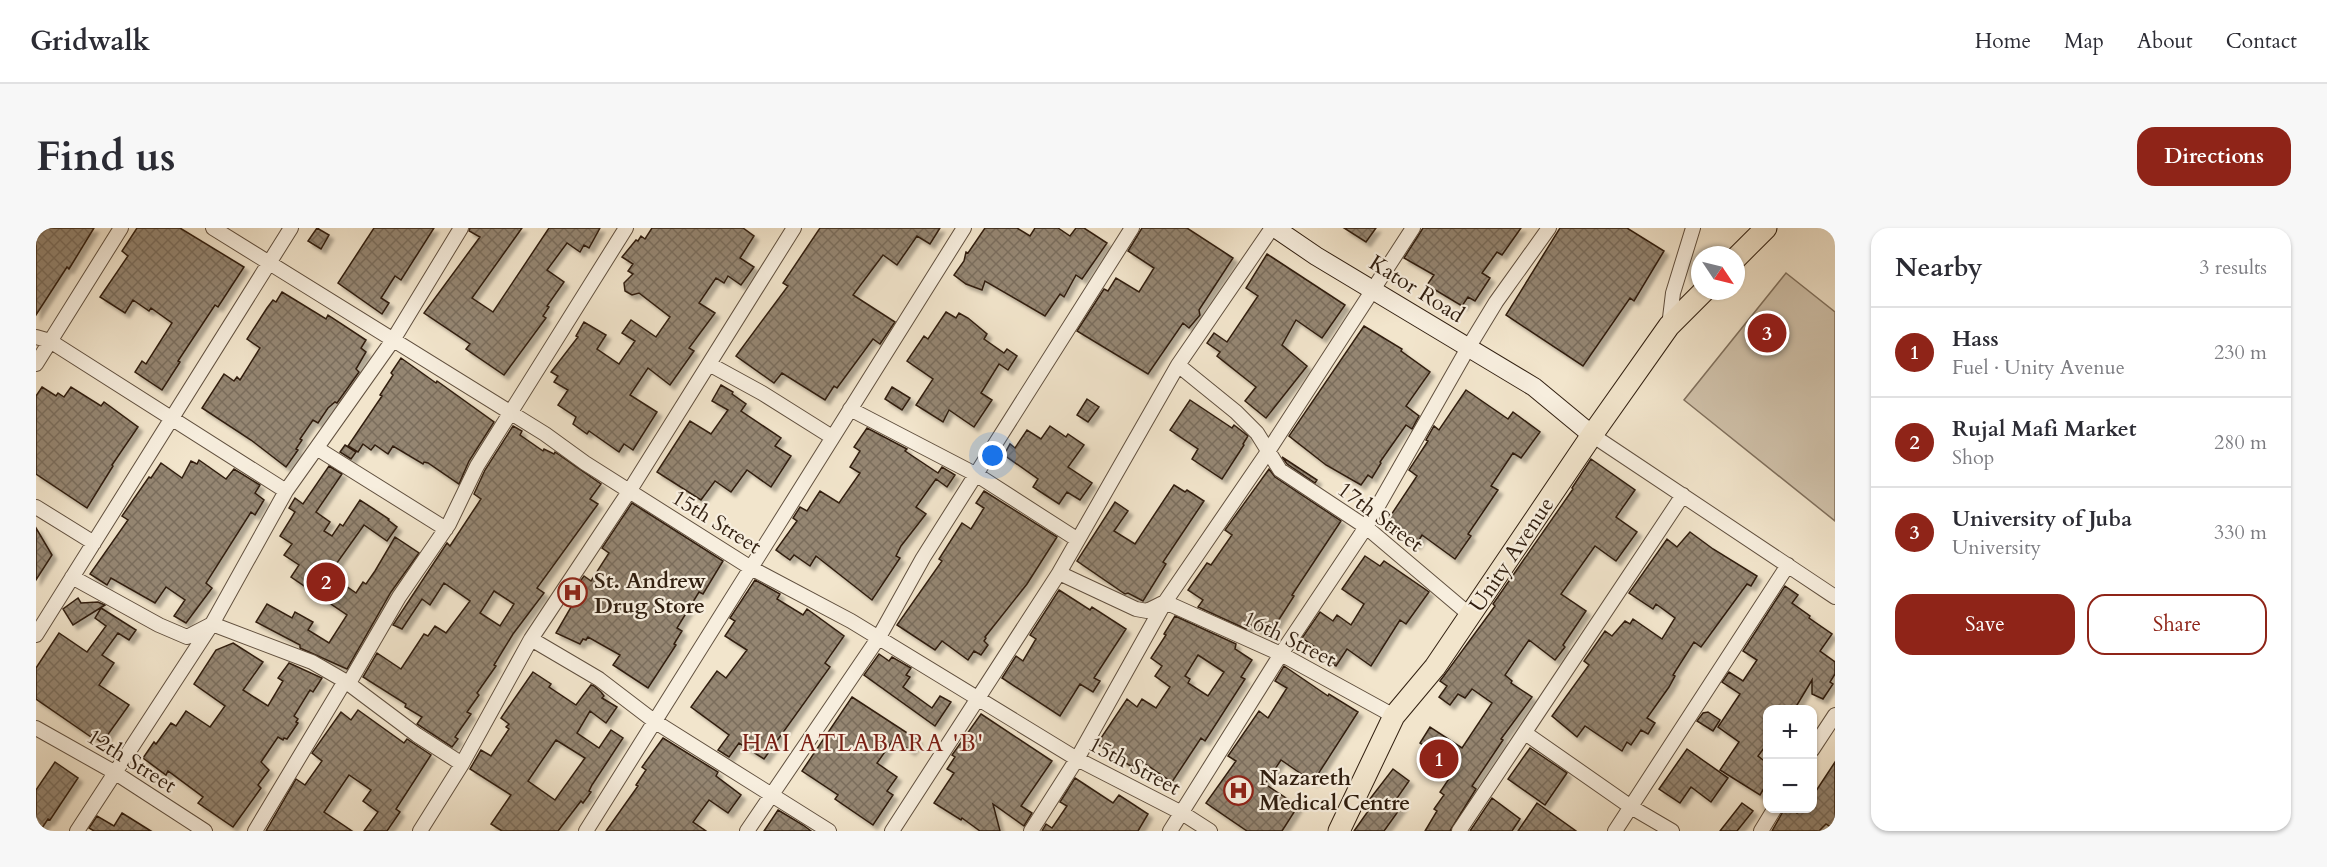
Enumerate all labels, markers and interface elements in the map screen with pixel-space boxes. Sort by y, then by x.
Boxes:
text: Gridwalk [30,22,150,60]
text: Home [1975,27,2031,56]
text: Map [2064,27,2104,56]
text: About [2137,27,2193,56]
text: Contact [2226,27,2297,56]
button: Directions [2137,127,2291,186]
text: Find us [36,128,176,185]
north arrow [1691,246,1745,300]
street label: Kator Road [1363,248,1470,330]
text: Nearby [1895,250,1983,285]
text: 3 results [2199,254,2267,281]
pin: 3 [1748,310,1786,356]
text: Hass [1952,324,1999,354]
text: 1 [1909,339,1920,366]
text: 230 m [2214,339,2267,366]
text: Fuel · Unity Avenue [1952,354,2125,381]
text: Rujal Mafi Market [1952,414,2137,444]
text: 2 [1909,429,1920,456]
text: 280 m [2214,429,2267,456]
your location [978,441,1007,470]
text: Shop [1952,444,1994,471]
street label: 17th Street [1331,475,1430,559]
street label: 15th Street [666,483,767,561]
street label: Unity Avenue [1462,491,1561,618]
text: University of Juba [1952,504,2132,534]
text: 3 [1909,519,1920,546]
text: 330 m [2214,519,2267,546]
text: University [1952,534,2041,561]
pin: 2 [306,560,346,604]
place label: St. Andrew Drug Store [594,566,707,621]
hospital icon: St. Andrew Drug Store [557,577,589,609]
button: Save [1895,594,2075,655]
button: Share [2087,594,2267,655]
street label: 16th Street [1238,603,1341,674]
map controls [1763,705,1817,813]
button: + [1763,705,1817,759]
street label: 12th Street [81,722,182,800]
district label: HAI ATLABARA 'B' [742,727,984,760]
street label: 15th Street [1083,729,1186,803]
pin: 1 [1420,736,1458,782]
button: − [1763,759,1817,813]
place label: Nazareth Medical Centre [1259,763,1410,818]
hospital icon: Nazareth Medical Centre [1222,774,1254,806]

